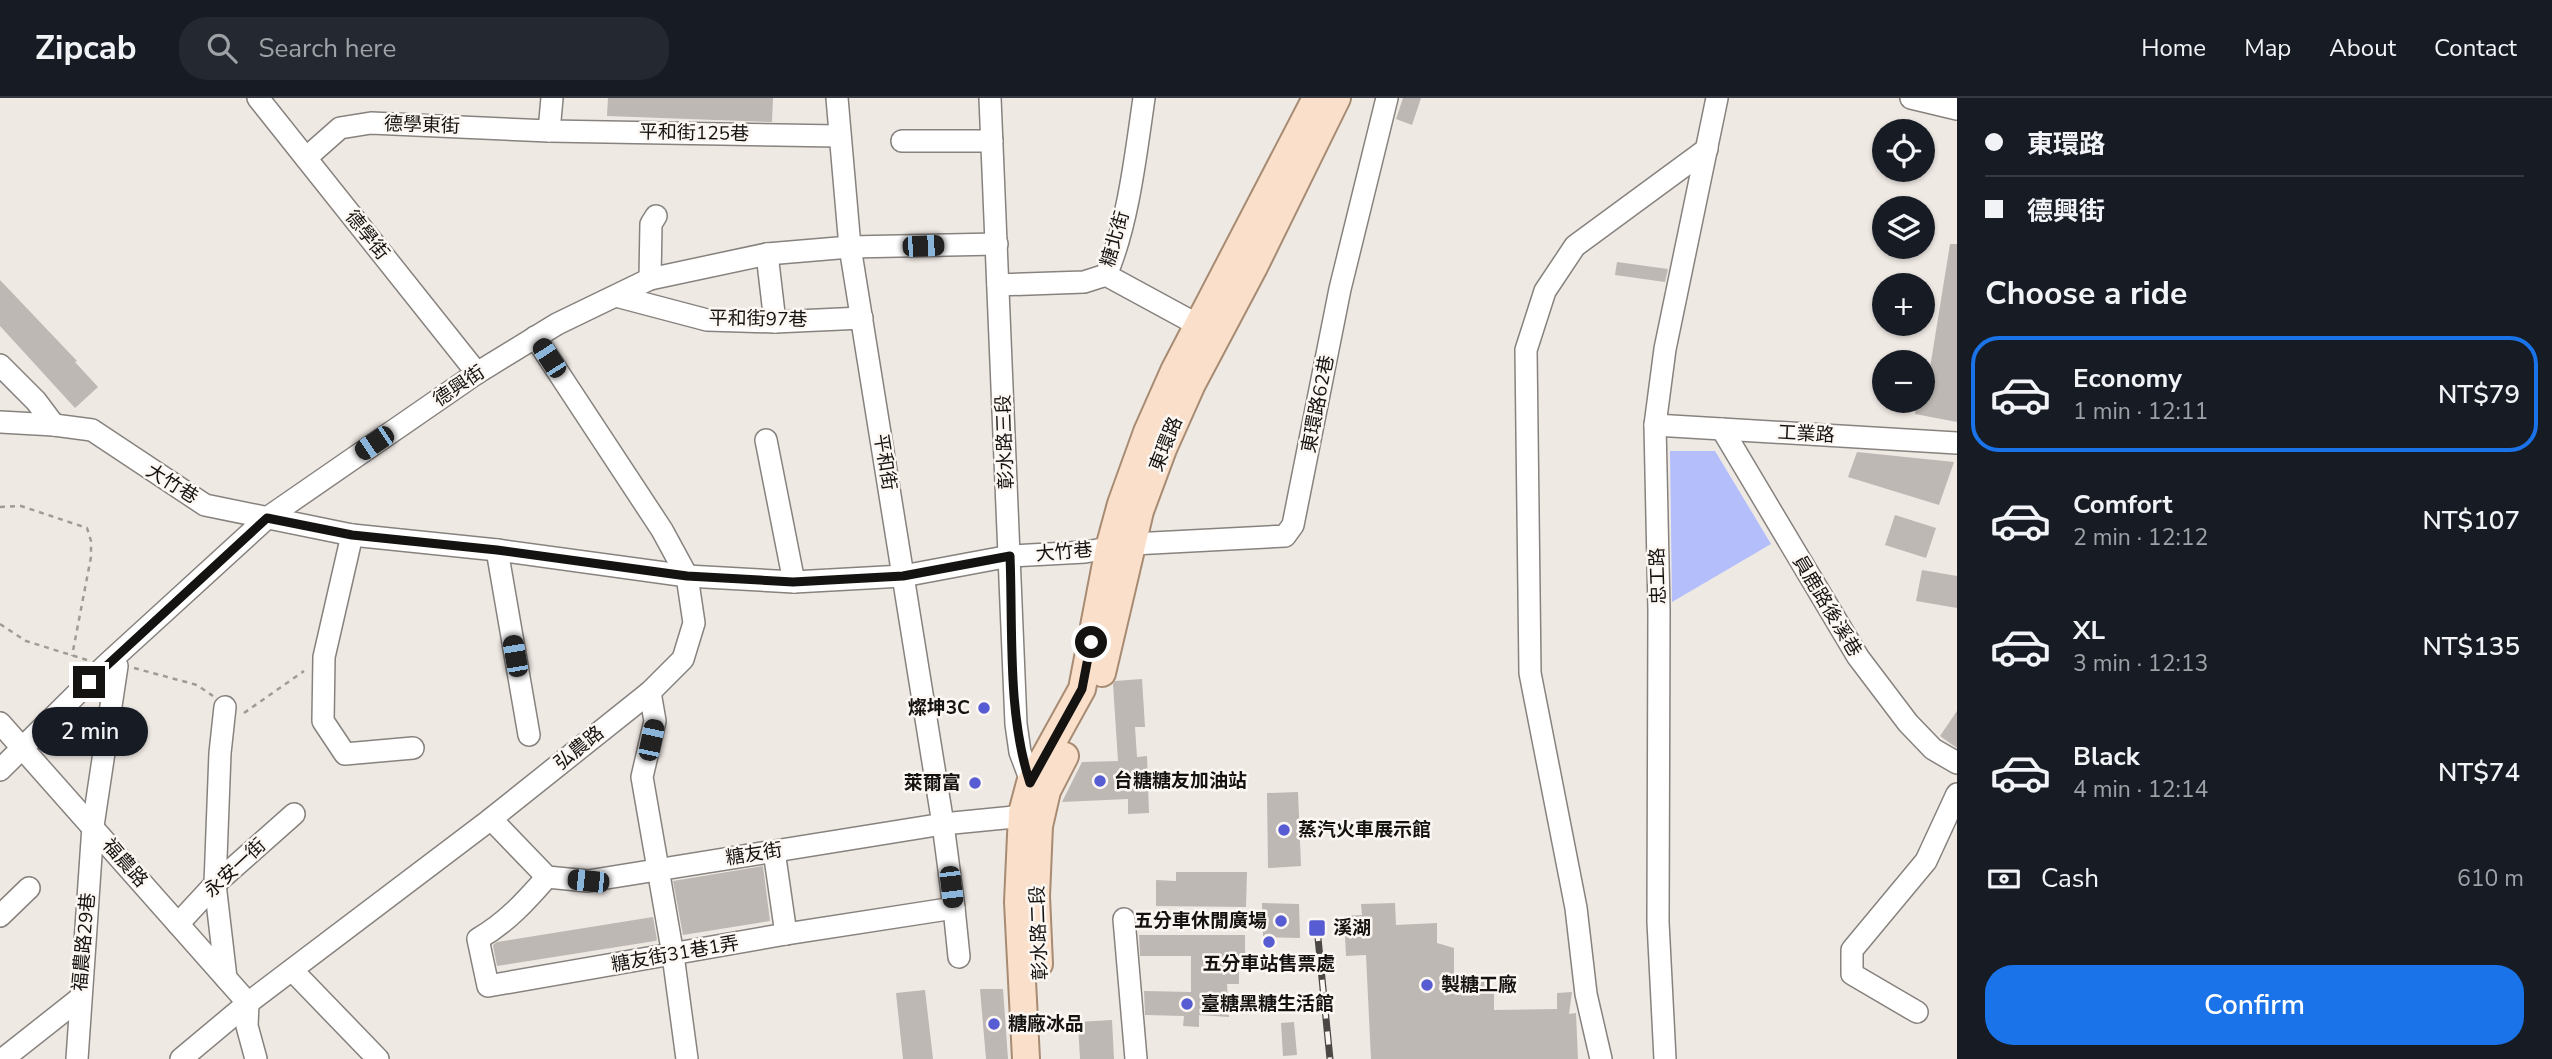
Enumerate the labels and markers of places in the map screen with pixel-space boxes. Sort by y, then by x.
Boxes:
place label: 燦坤3C [908,695,970,721]
marker: 燦坤3C [976,700,992,716]
place label: 台糖糖友加油站 [1114,768,1247,794]
place label: 萊爾富 [904,770,961,796]
marker: 台糖糖友加油站 [1092,773,1108,789]
marker: 萊爾富 [967,775,983,791]
place label: 蒸汽火車展示館 [1298,817,1431,843]
marker: 蒸汽火車展示館 [1276,822,1292,838]
place label: 五分車休閒廣場 [1134,908,1267,934]
marker: 五分車休閒廣場 [1273,913,1289,929]
place label: 溪湖 [1333,915,1371,941]
marker: 溪湖 [1307,918,1327,938]
marker: 五分車站售票處 [1261,934,1277,950]
place label: 五分車站售票處 [1202,951,1336,977]
place label: 製糖工廠 [1441,972,1517,998]
marker: 製糖工廠 [1419,977,1435,993]
place label: 臺糖黑糖生活館 [1201,991,1334,1017]
marker: 臺糖黑糖生活館 [1179,996,1195,1012]
place label: 糖廠冰品 [1008,1011,1084,1037]
marker: 糖廠冰品 [986,1016,1002,1032]

